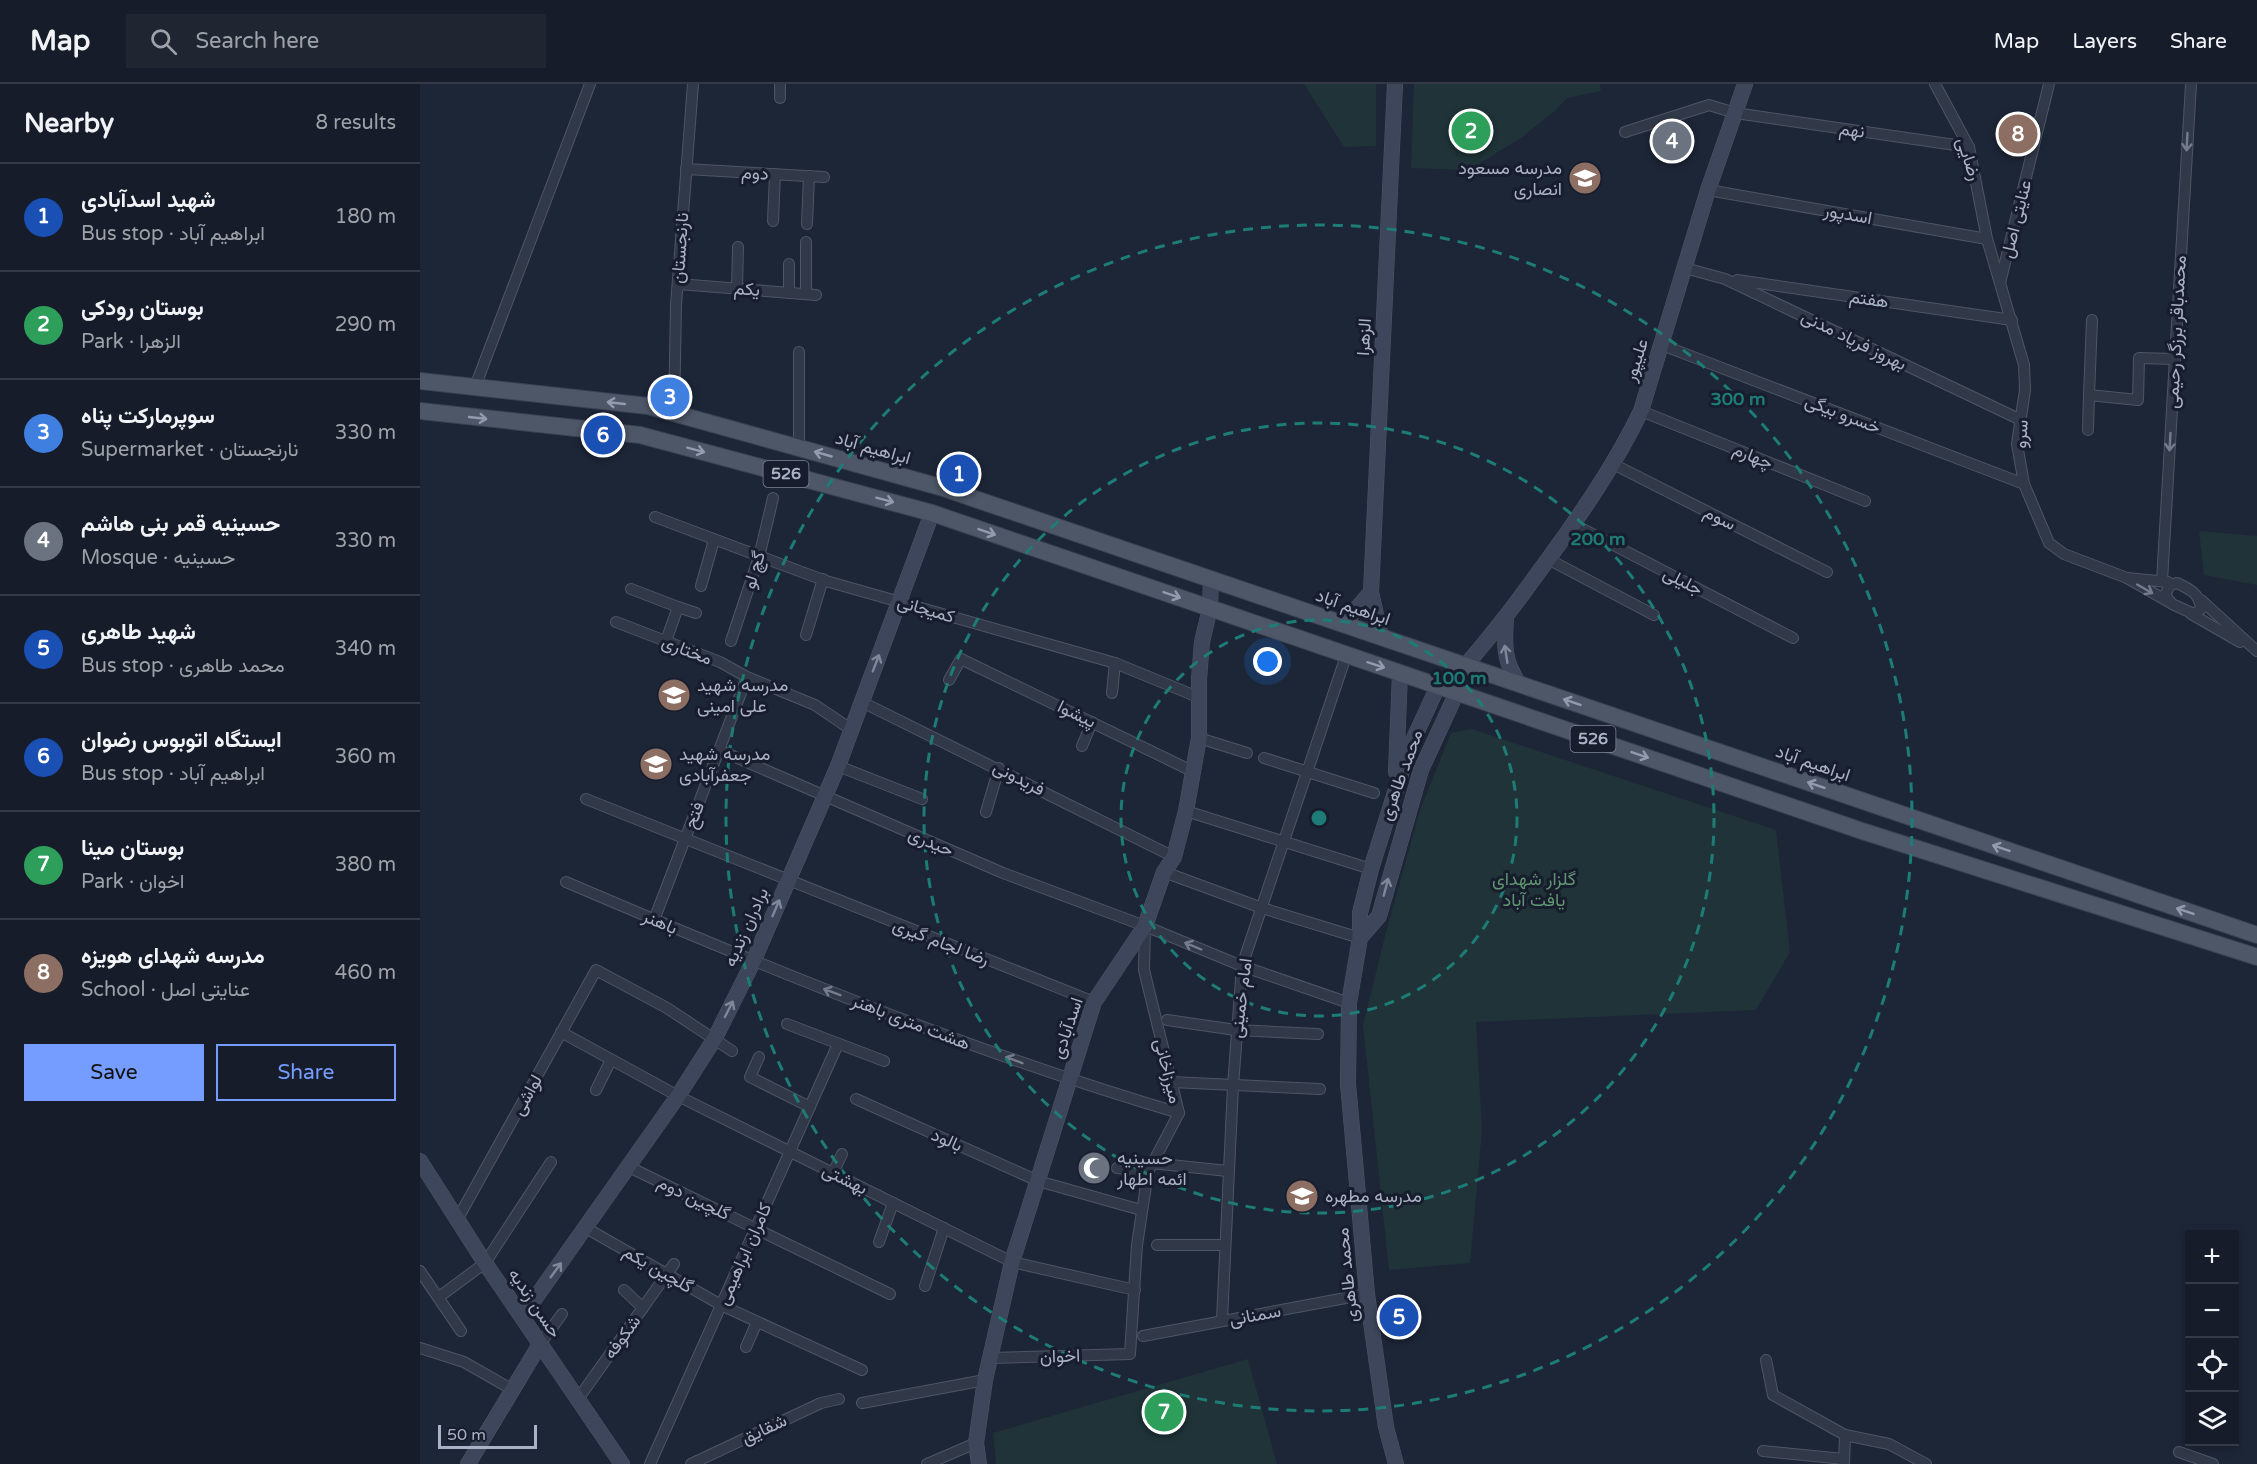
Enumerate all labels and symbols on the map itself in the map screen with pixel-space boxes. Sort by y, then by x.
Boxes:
pin: 2 [1452,108,1490,154]
pin: 8 [1998,112,2038,156]
street label: نهم [1838,117,1866,144]
pin: 4 [1652,118,1692,164]
one-way arrow [2182,132,2193,152]
street label: رضایی [1952,135,1986,183]
place label: مدرسه مسعود انصاری [1458,157,1562,200]
school or university icon: مدرسه مسعود انصاری [1567,160,1603,196]
street label: دوم [741,161,769,186]
street label: عنایتی اصل [1996,178,2036,260]
street label: اسدپور [1821,199,1874,230]
street label: نارنجستان [667,212,693,284]
street label: محمدباقر برزگر رحیمی [2161,255,2191,409]
street label: یکم [733,277,761,302]
street label: هفتم [1848,285,1890,314]
street label: بهروز فریاد مدنی [1798,305,1910,375]
street label: الزهرا [1352,318,1376,356]
street label: علیپور [1618,336,1654,386]
pin: 3 [650,374,690,420]
text: 300 m [1710,388,1766,410]
street label: خسرو بیگی [1802,390,1884,438]
one-way arrow [607,397,627,408]
one-way arrow [468,412,488,423]
pin: 6 [584,412,622,458]
street label: سرو [2009,419,2033,449]
street label: ابراهیم آباد [833,427,913,470]
one-way arrow [2164,431,2175,451]
street label: چهارم [1729,438,1776,475]
one-way arrow [686,445,705,456]
one-way arrow [814,448,833,459]
pin: 1 [940,452,978,496]
road number: 526 [764,461,808,487]
one-way arrow [875,495,894,507]
street label: سوم [1700,501,1740,536]
one-way arrow [977,527,996,538]
text: 200 m [1570,528,1626,550]
street label: گچ لو [738,548,771,592]
street label: جلیلی [1659,562,1707,600]
street label: ابراهیم آباد [1313,584,1393,631]
one-way arrow [2136,584,2154,595]
street label: کمیجانی [895,590,957,628]
one-way arrow [1162,590,1181,601]
street label: مختاری [659,630,715,670]
one-way arrow [1500,644,1511,664]
your location [1253,647,1282,676]
one-way arrow [872,655,883,673]
one-way arrow [1366,660,1385,671]
text: 100 m [1431,667,1487,689]
place label: مدرسه شهید علی امینی [697,674,788,717]
school or university icon: مدرسه شهید علی امینی [656,677,692,713]
street label: پیشوا [1054,695,1100,734]
one-way arrow [1563,696,1582,707]
road number: 526 [1570,726,1616,752]
street label: محمد طاهری [1374,727,1428,823]
street label: ابراهیم آباد [1773,740,1853,787]
place label: مدرسه شهید جعفرآبادی [679,743,770,786]
school or university icon: مدرسه شهید جعفرآبادی [638,746,674,782]
one-way arrow [1630,750,1649,761]
street label: فریدونی [989,756,1049,800]
one-way arrow [1807,779,1826,790]
street label: فتح [679,798,710,832]
centre of rings [1309,808,1329,828]
street label: حیدری [905,823,957,861]
one-way arrow [1992,842,2011,853]
park label: گلزار شهدای یافت آباد [1492,868,1576,911]
one-way arrow [1381,878,1393,897]
street label: برادران زندیه [719,884,773,970]
one-way arrow [771,900,782,918]
street label: باهنر [638,905,681,939]
one-way arrow [2176,905,2195,916]
street label: رضا لجام گیری [889,914,992,971]
one-way arrow [1185,940,1203,951]
street label: امام خمینی [1225,957,1258,1039]
one-way arrow [823,985,841,996]
street label: هشت متری باهنر [848,989,973,1055]
street label: اسدآبادی [1046,994,1088,1062]
one-way arrow [724,1001,735,1019]
street label: میرزاخانی [1149,1036,1187,1106]
one-way arrow [1005,1054,1024,1065]
street label: لواشی [507,1071,547,1119]
street label: بالود [928,1123,966,1157]
place label: حسینیه ائمه اطهار [1116,1147,1187,1190]
mosque icon: حسینیه ائمه اطهار [1076,1150,1112,1186]
street label: بهشتی [819,1159,871,1199]
street label: گلچین دوم [654,1171,734,1226]
school or university icon: مدرسه مطهره [1284,1178,1320,1214]
place label: مدرسه مطهره [1325,1185,1422,1207]
street label: کامران ابراهیمی [712,1199,776,1309]
street label: محمد طاهری [1331,1227,1363,1323]
street label: گلچین یکم [619,1240,697,1299]
one-way arrow [550,1263,562,1279]
street label: حسن زندیه [504,1264,566,1342]
pin: 5 [1380,1294,1418,1340]
street label: سمنانی [1227,1300,1283,1330]
street label: شکوفه [599,1311,645,1363]
street label: اخوان [1039,1344,1081,1368]
pin: 7 [1144,1390,1184,1434]
street label: شقایق [738,1409,790,1449]
scale bar [438,1422,537,1450]

